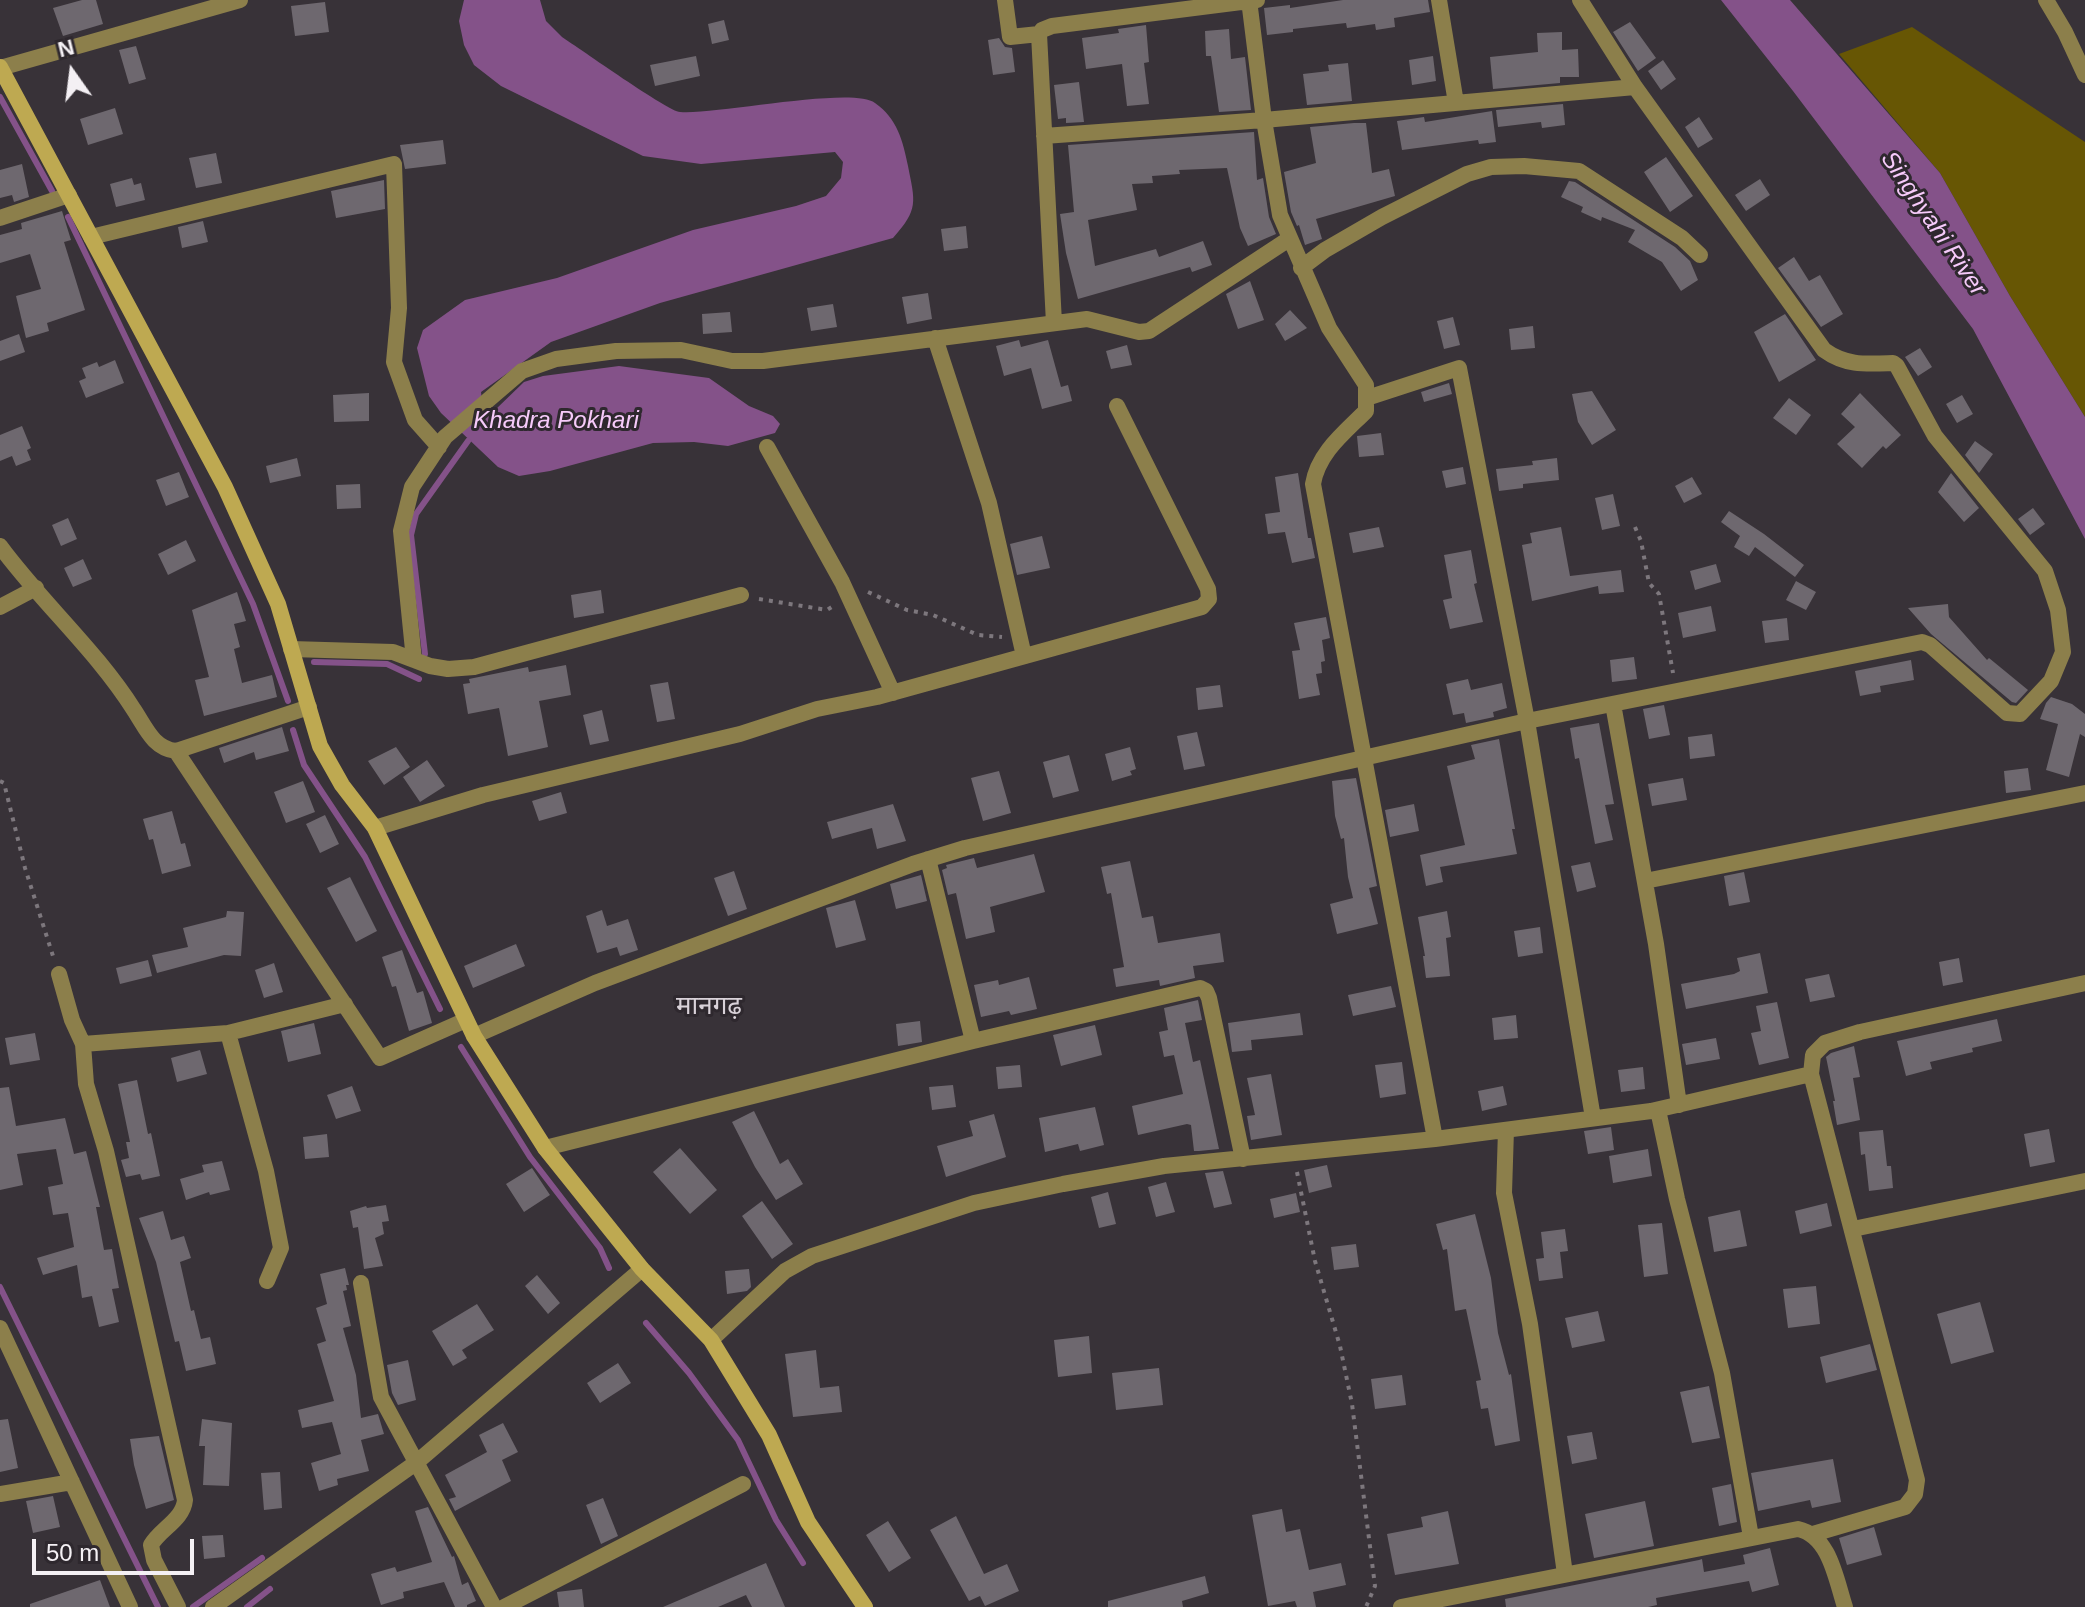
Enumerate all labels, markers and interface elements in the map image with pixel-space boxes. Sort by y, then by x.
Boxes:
north arrow [32,32,112,112]
text: N [55,34,77,62]
water label: Singhyahi River [1874,146,1992,302]
water label: Khadra Pokhari [473,407,639,435]
district label: मानगढ़ [676,991,742,1023]
scale bar [36,1523,198,1573]
text: 50 m [46,1539,99,1566]

